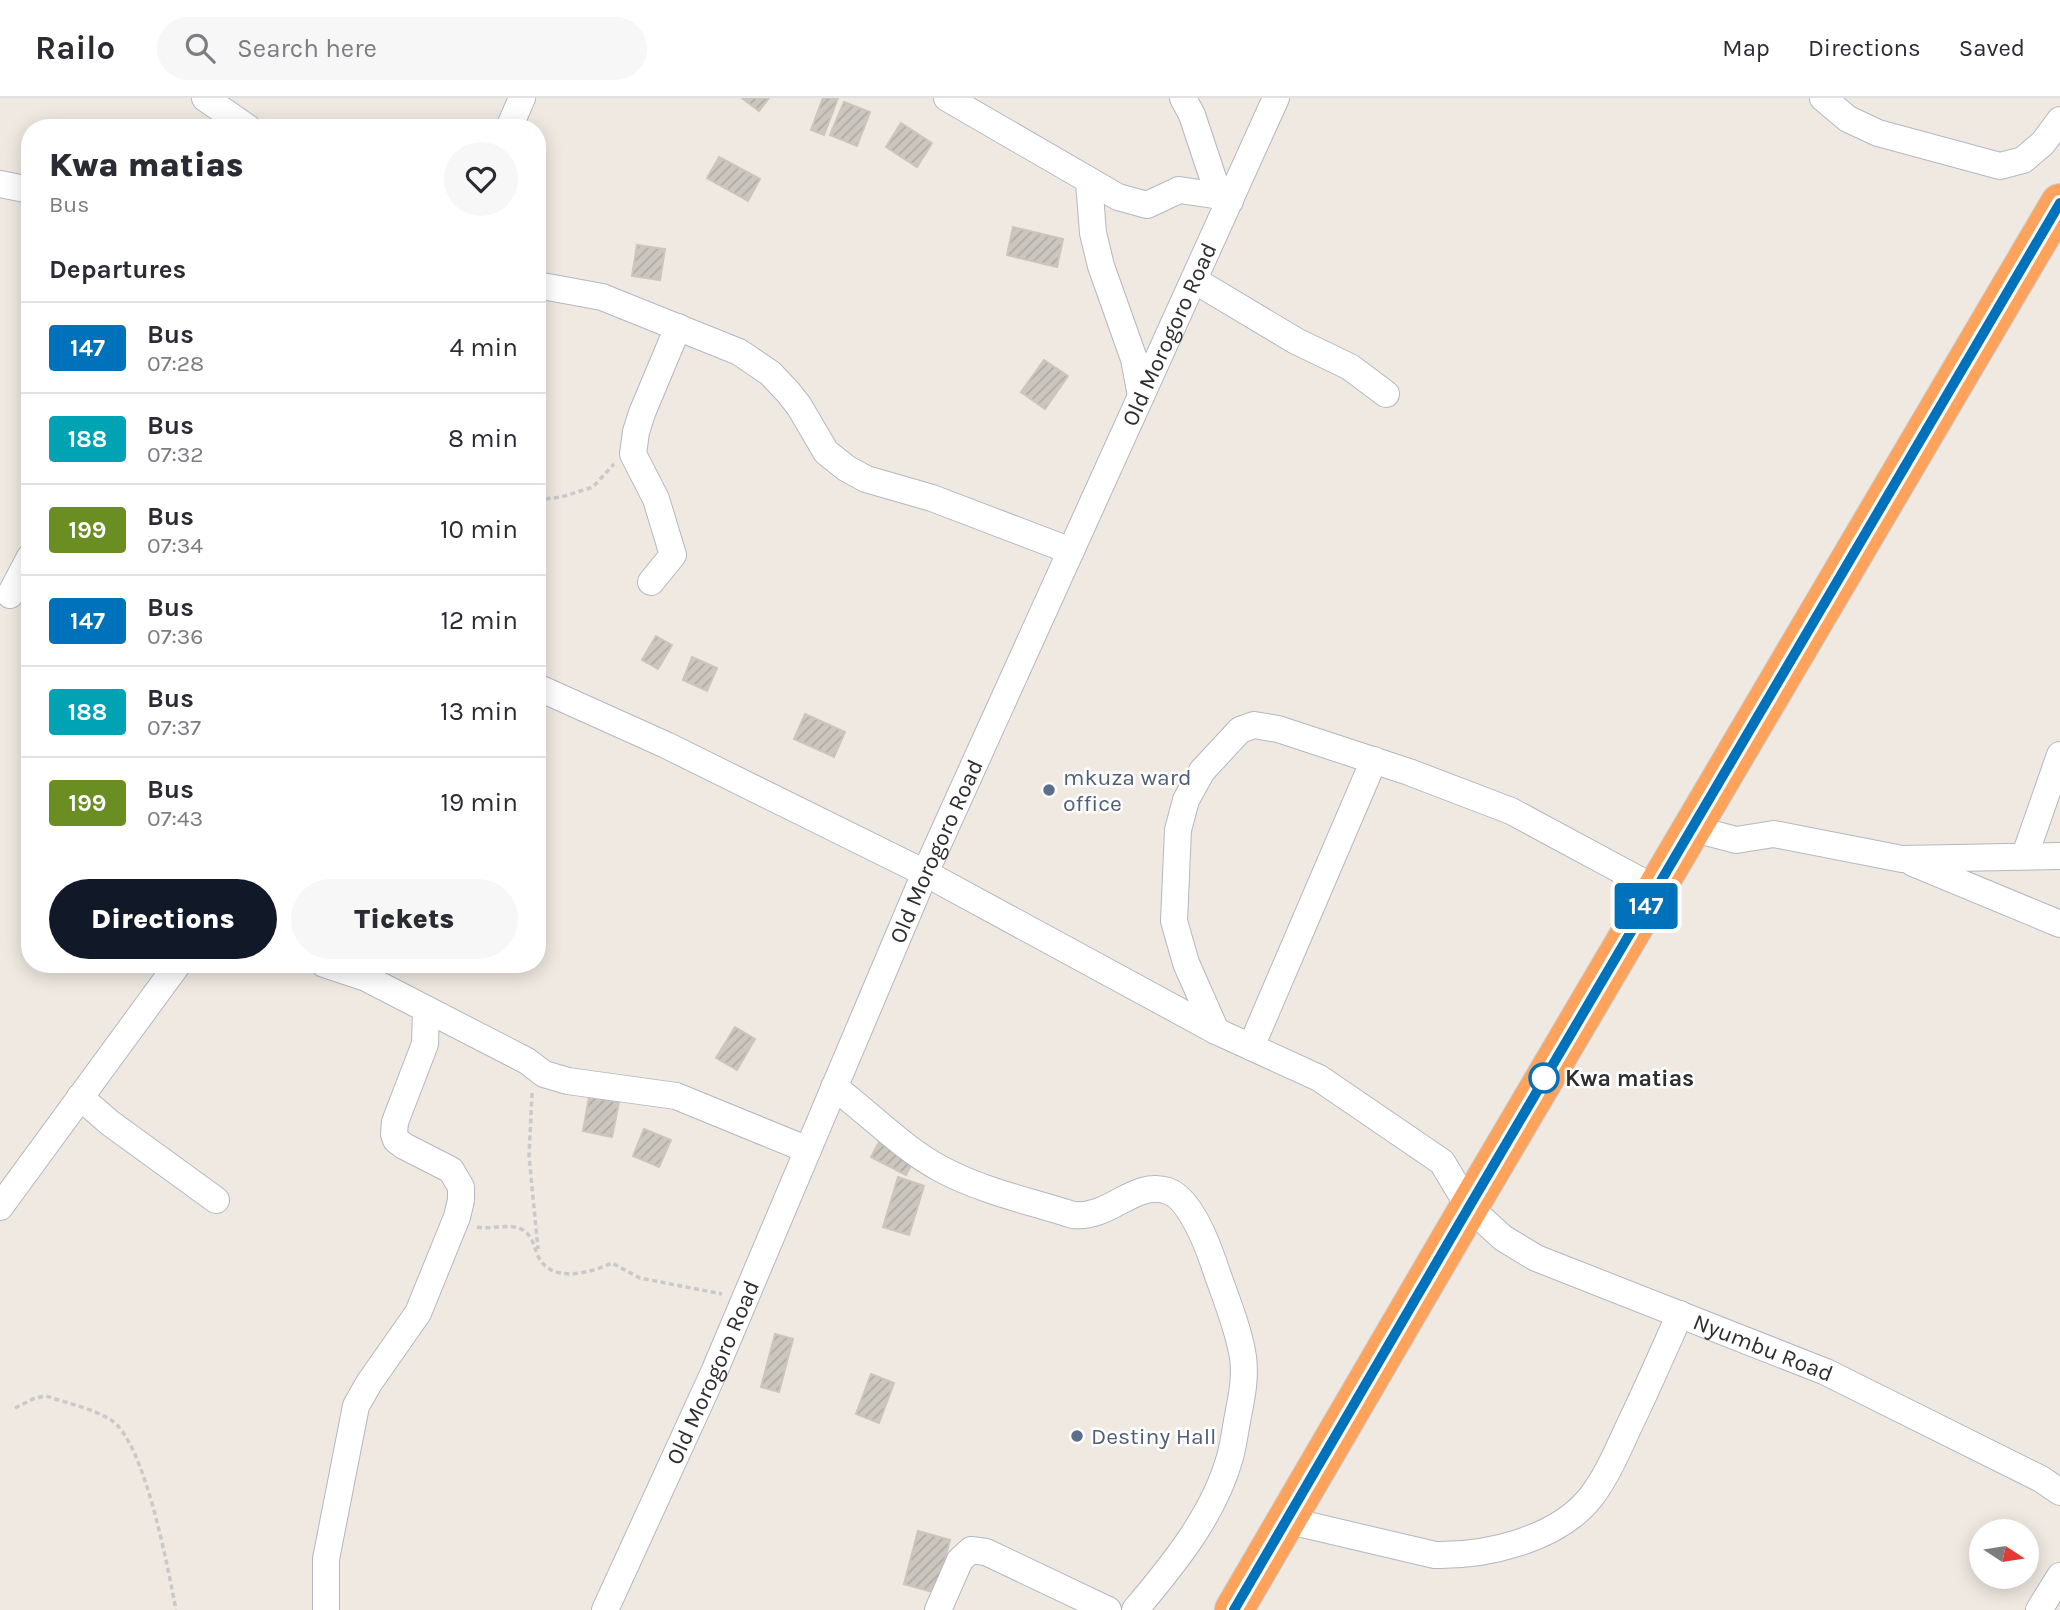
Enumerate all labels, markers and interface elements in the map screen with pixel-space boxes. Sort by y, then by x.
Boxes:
search box [157,17,647,80]
text: Railo [35,29,115,67]
icon: search [181,29,219,67]
text: Search here [237,33,377,64]
text: Map [1722,34,1770,62]
text: Directions [1808,34,1921,62]
text: Saved [1959,34,2025,62]
button: heart [444,142,518,216]
text: Kwa matias [49,146,244,184]
text: Bus [49,191,89,218]
street label: Old Morogoro Road [1116,239,1223,430]
text: Departures [49,254,186,285]
text: Bus [147,319,194,350]
text: 4 min [450,332,518,363]
text: 147 [70,334,105,362]
text: 07:28 [147,350,204,377]
text: Bus [147,410,194,441]
text: 8 min [448,423,518,454]
text: 188 [68,425,107,453]
text: 07:32 [147,441,204,468]
text: Bus [147,501,194,532]
text: 10 min [440,514,518,545]
text: 199 [69,516,106,544]
text: 07:34 [147,532,203,559]
text: Bus [147,592,194,623]
text: 12 min [440,605,518,636]
text: 147 [70,607,105,635]
text: 07:36 [147,623,204,650]
text: Bus [147,683,194,714]
text: 13 min [440,696,518,727]
text: 188 [68,698,107,726]
text: 07:37 [147,714,201,741]
street label: Old Morogoro Road [884,755,989,947]
place label: mkuza ward office [1063,764,1192,817]
text: Bus [147,774,194,805]
marker: mkuza ward office [1041,782,1057,798]
text: 19 min [440,787,518,818]
text: 199 [69,789,106,817]
text: 07:43 [147,805,203,832]
button: Directions [49,879,277,959]
button: Tickets [291,879,518,959]
line badge: 147 [1606,883,1686,929]
text: 147 [1629,892,1663,920]
marker: Kwa matias [1529,1063,1559,1093]
place label: Kwa matias [1565,1065,1694,1092]
street label: Old Morogoro Road [661,1276,765,1469]
street label: Nyumbu Road [1689,1308,1837,1387]
place label: Destiny Hall [1091,1423,1217,1450]
marker: Destiny Hall [1069,1428,1085,1444]
north arrow [1969,1519,2039,1589]
map controls [1969,1519,2039,1589]

